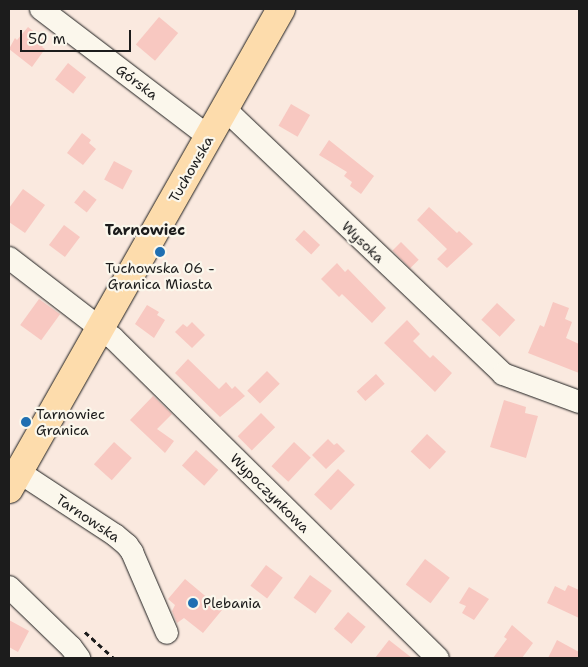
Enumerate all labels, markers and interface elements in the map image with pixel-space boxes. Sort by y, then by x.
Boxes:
scale bar [22,20,134,52]
text: 50 m [28,29,66,49]
street label: Górska [113,61,161,103]
street label: Tuchowska [165,133,217,205]
street label: Wysoka [338,218,388,266]
district label: Tarnowiec [105,222,185,240]
marker: Tuchowska 06 - Granica Miasta [154,246,166,258]
place label: Tuchowska 06 - Granica Miasta [105,260,215,292]
place label: Tarnowiec Granica [36,406,105,438]
marker: Tarnowiec Granica [20,416,32,428]
street label: Wypoczynkowa [227,450,313,536]
street label: Tarnowska [53,491,123,545]
place label: Plebania [203,595,261,611]
marker: Plebania [187,597,199,609]

